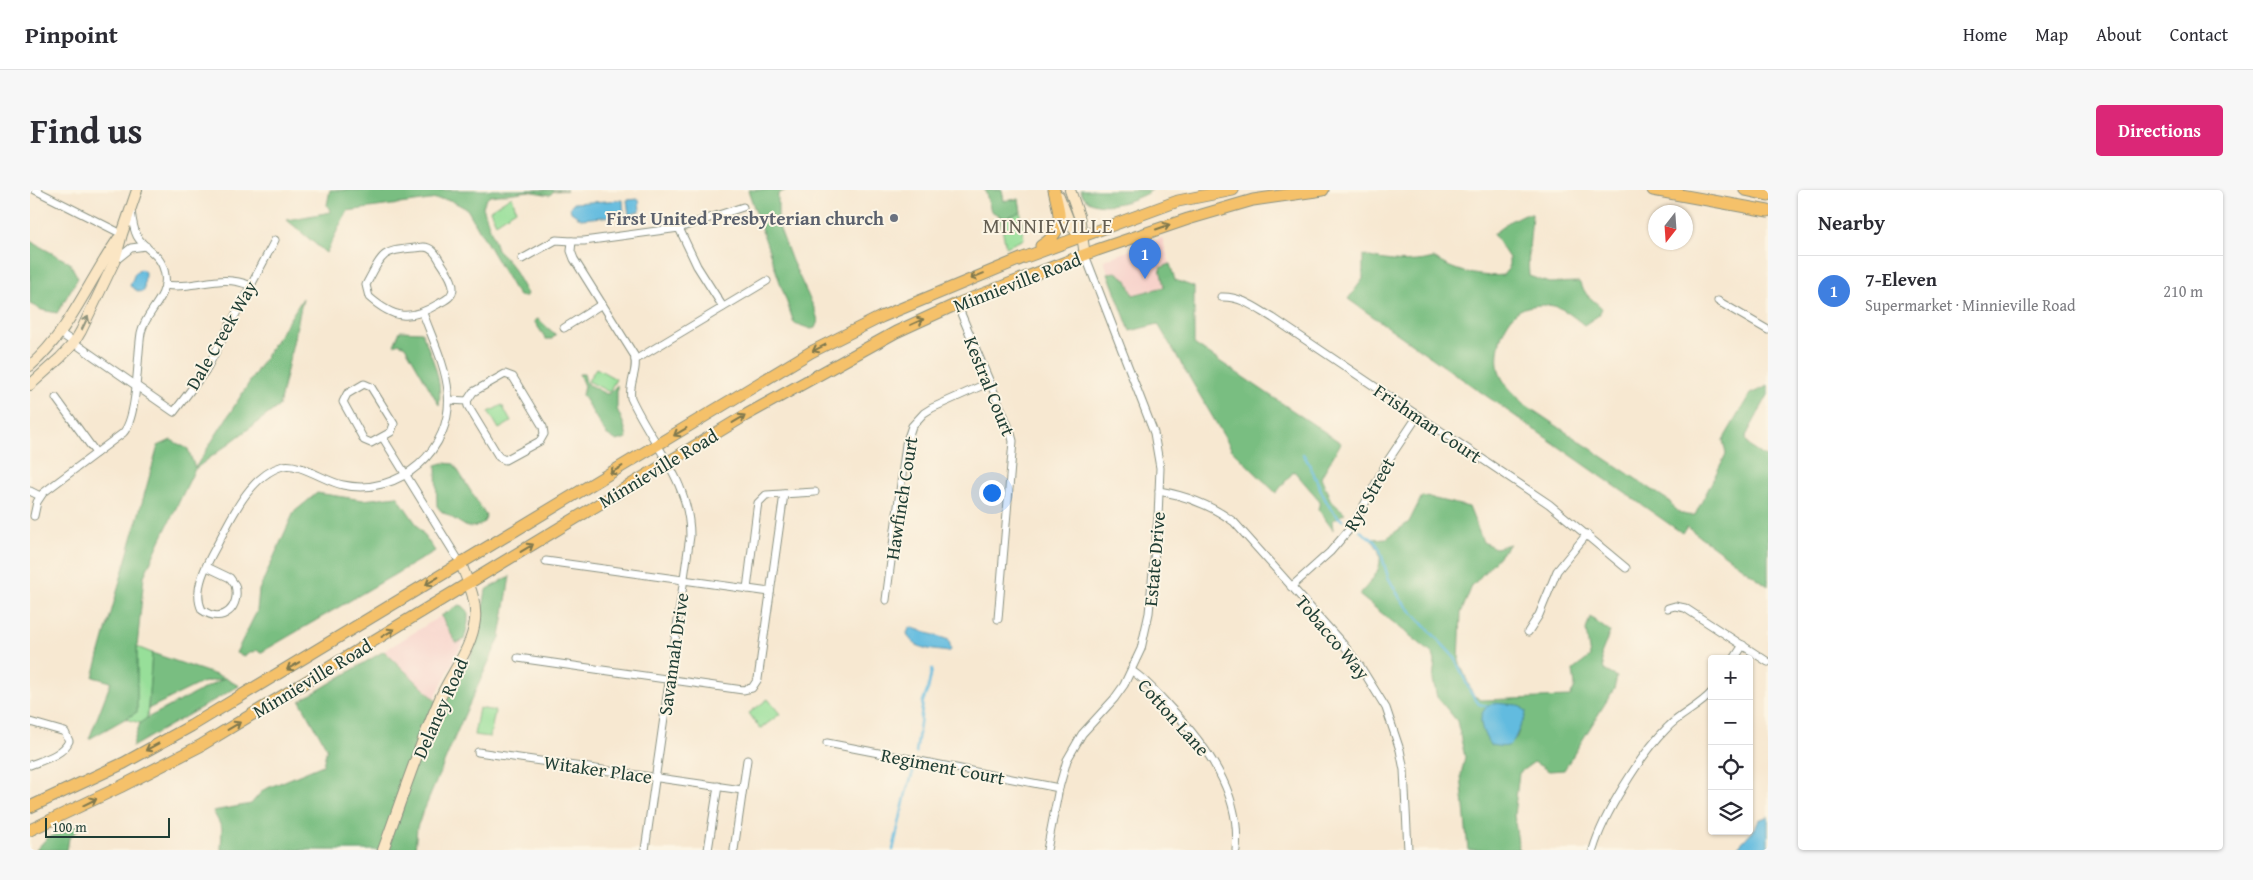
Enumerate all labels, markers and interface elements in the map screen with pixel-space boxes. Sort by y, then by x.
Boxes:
text: Pinpoint [25,17,118,52]
text: Home [1963,21,2007,48]
text: Map [2035,21,2068,48]
text: About [2096,21,2142,48]
text: Contact [2170,21,2228,48]
text: Find us [30,105,143,156]
button: Directions [2096,105,2223,156]
place label: First United Presbyterian church [606,204,885,232]
north arrow [1648,205,1693,250]
text: Nearby [1818,207,1885,238]
district label: MINNIEVILLE [983,210,1113,241]
marker: First United Presbyterian church [888,212,900,224]
one-way arrow [1155,222,1171,231]
pin: 1 [1129,238,1161,279]
street label: Minnieville Road [949,244,1086,319]
text: 7-Eleven [1865,265,1937,293]
one-way arrow [970,271,985,281]
street label: Dale Creek Way [178,275,264,395]
text: 1 [1830,279,1838,303]
text: 210 m [2163,279,2203,303]
text: Supermarket · Minnieville Road [1865,293,2076,317]
one-way arrow [81,316,90,331]
one-way arrow [909,317,924,327]
street label: Kestral Court [957,332,1023,440]
one-way arrow [812,344,827,353]
street label: Frishman Court [1368,376,1488,470]
one-way arrow [732,414,746,424]
street label: Minnieville Road [593,421,724,515]
one-way arrow [673,427,687,437]
street label: Hawfinch Court [877,434,925,562]
street label: Rye Street [1337,452,1402,536]
one-way arrow [609,466,623,476]
your location [979,480,1005,506]
street label: Estate Drive [1136,510,1172,608]
one-way arrow [519,543,533,553]
one-way arrow [425,577,439,587]
street label: Tobacco Way [1289,589,1377,686]
street label: Savannah Drive [651,591,695,717]
one-way arrow [380,627,394,637]
street label: Minnieville Road [247,631,378,725]
street label: Delaney Road [405,652,475,763]
map controls [1708,655,1753,835]
button: + [1708,655,1753,700]
one-way arrow [286,660,300,671]
street label: Cotton Lane [1132,672,1217,762]
button: − [1708,700,1753,745]
one-way arrow [226,720,240,730]
street label: Regiment Court [879,740,1008,792]
one-way arrow [145,742,160,752]
button: locate [1708,745,1753,790]
street label: Witaker Place [542,748,654,790]
button: layers [1708,790,1753,835]
one-way arrow [82,797,97,806]
scale bar [45,815,170,838]
text: 100 m [52,817,87,837]

